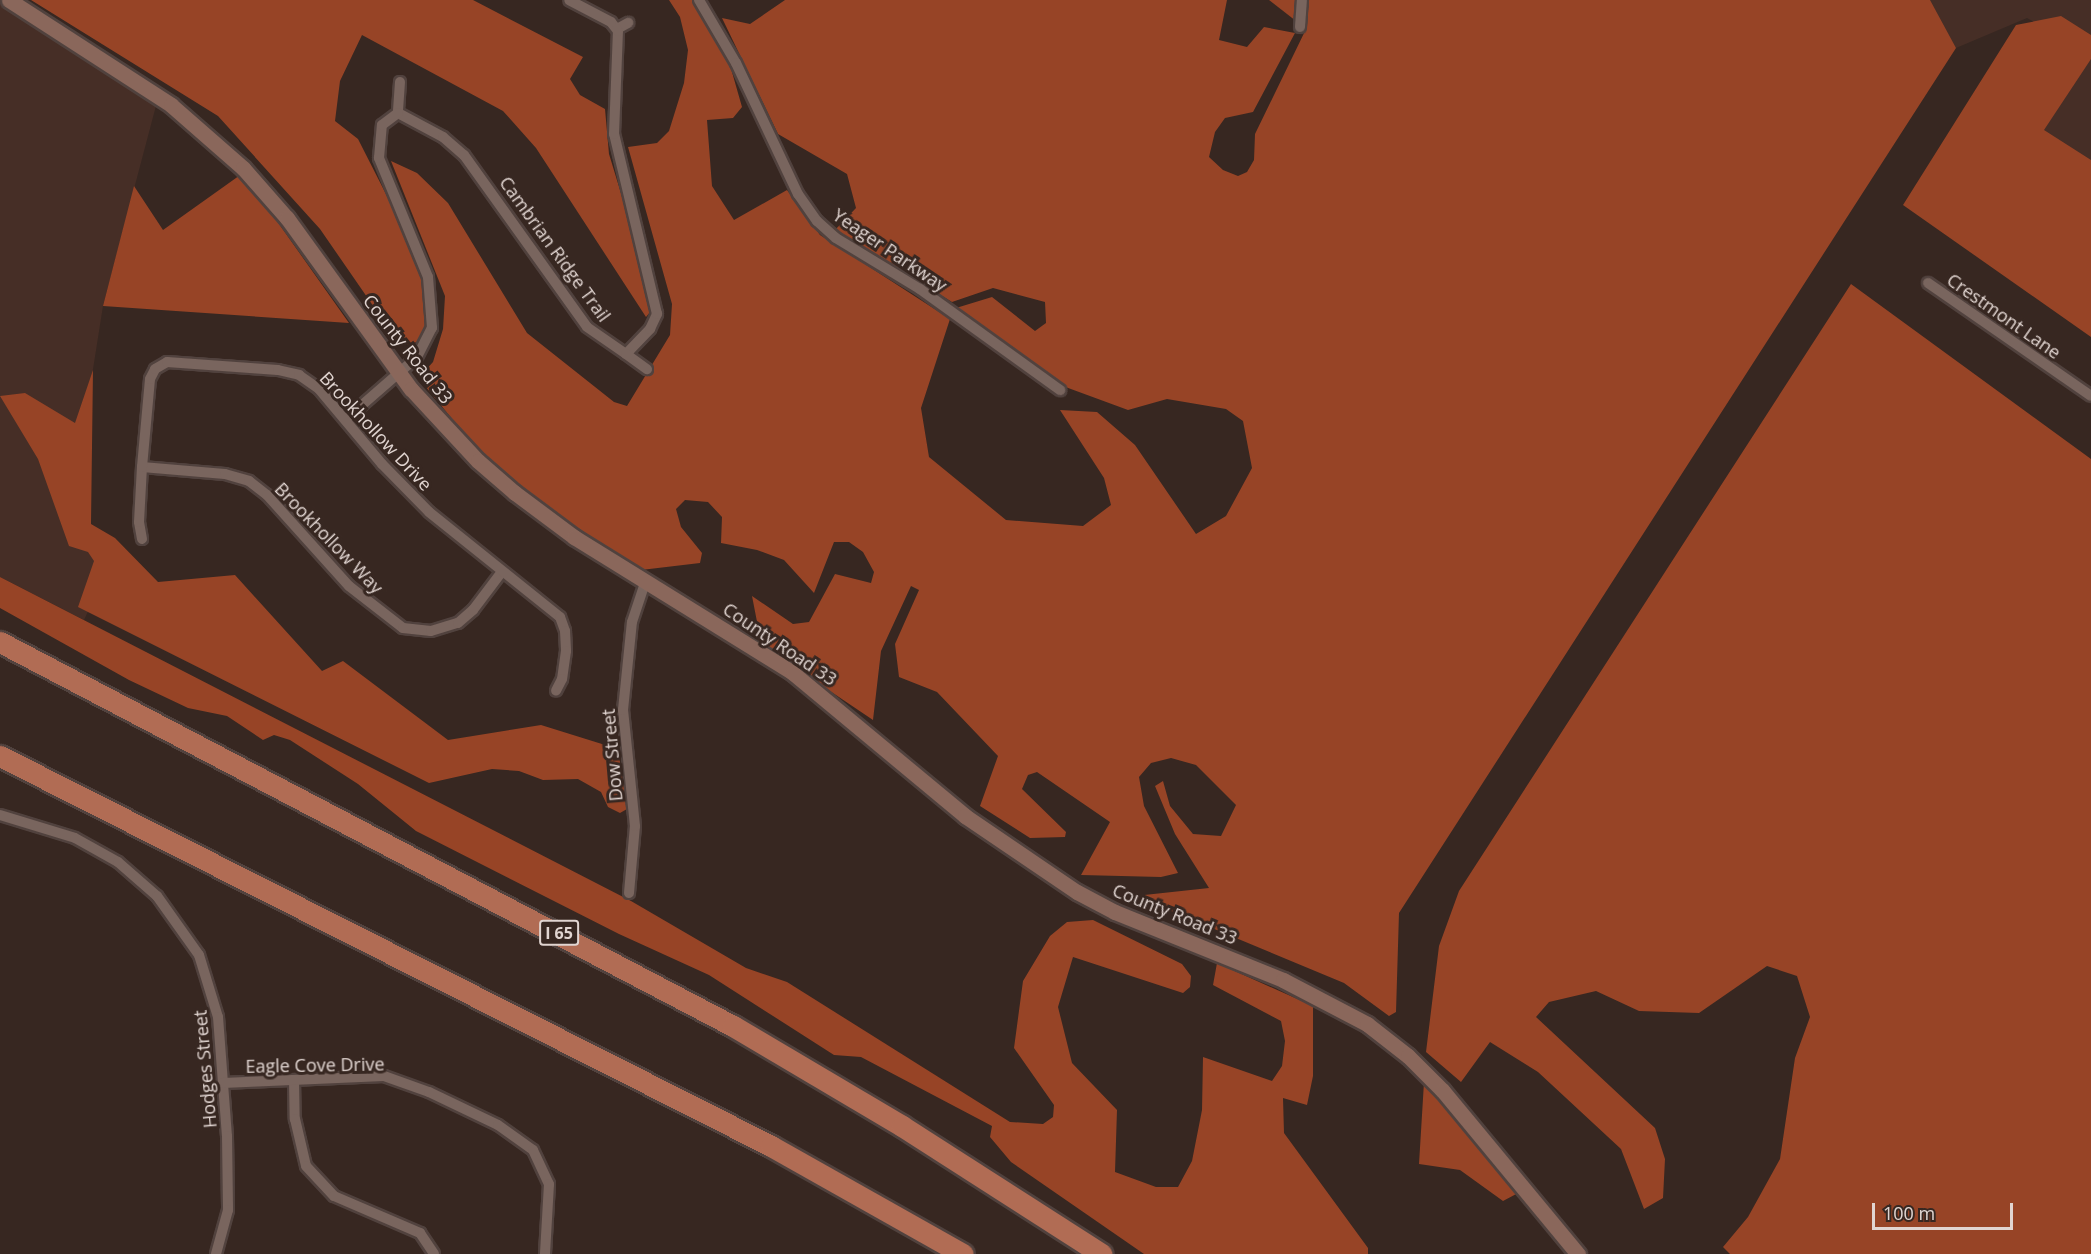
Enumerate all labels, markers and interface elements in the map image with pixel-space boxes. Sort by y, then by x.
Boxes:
street label: Cambrian Ridge Trail [495,172,615,326]
street label: Yeager Parkway [829,204,951,296]
street label: Crestmont Lane [1943,269,2065,363]
street label: County Road 33 [359,290,457,408]
street label: Brookhollow Drive [315,367,437,495]
street label: Brookhollow Way [270,478,388,598]
street label: County Road 33 [719,598,841,690]
street label: Dow Street [597,708,627,802]
street label: County Road 33 [1109,879,1241,949]
road number: I 65 [538,920,580,946]
street label: Hodges Street [189,1009,221,1129]
street label: Eagle Cove Drive [245,1053,385,1077]
scale bar [1875,1191,2016,1229]
text: 100 m [1883,1201,1935,1225]

